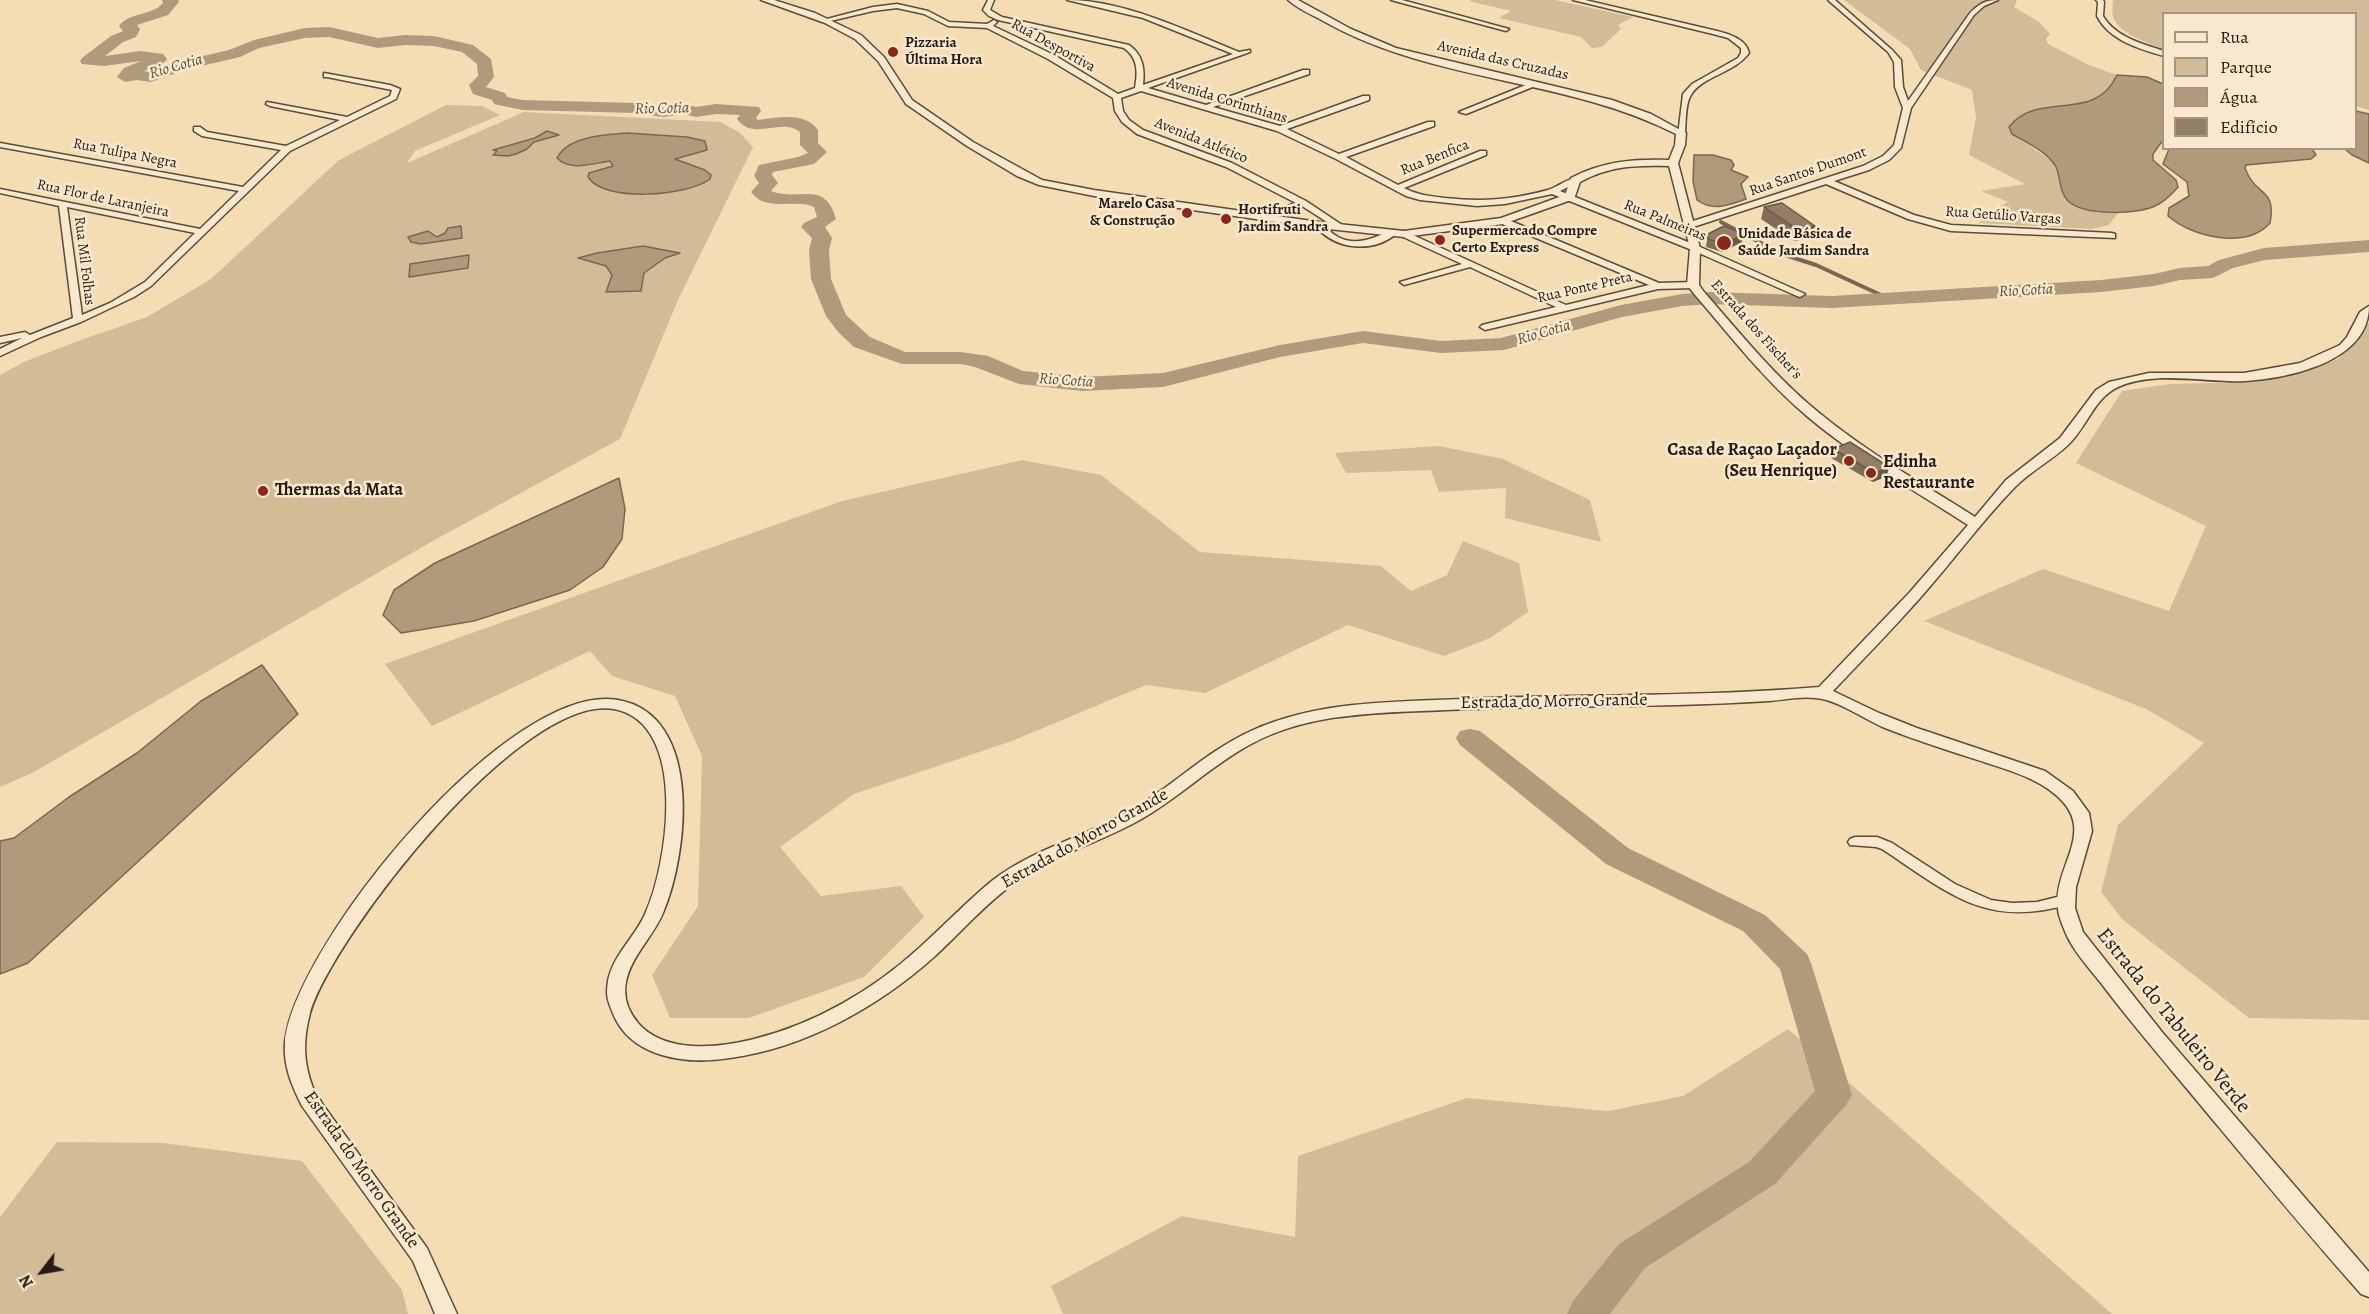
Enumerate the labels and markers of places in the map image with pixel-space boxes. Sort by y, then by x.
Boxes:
place label: Pizzaria Última Hora [905,34,982,69]
marker: Pizzaria Última Hora [886,45,900,59]
place label: Marelo Casa & Construção [1090,195,1175,230]
place label: Hortifruti Jardim Sandra [1238,201,1328,236]
marker: Marelo Casa & Construção [1180,206,1194,220]
marker: Hortifruti Jardim Sandra [1219,212,1233,226]
place label: Supermercado Compre Certo Express [1452,222,1597,257]
place label: Unidade Básica de Saúde Jardim Sandra [1738,225,1869,260]
marker: Supermercado Compre Certo Express [1433,233,1447,247]
marker: Unidade Básica de Saúde Jardim Sandra [1715,234,1733,252]
place label: Casa de Raçao Laçador (Seu Henrique) [1667,440,1837,482]
place label: Edinha Restaurante [1883,452,1974,494]
marker: Casa de Raçao Laçador (Seu Henrique) [1842,454,1856,468]
marker: Edinha Restaurante [1864,466,1878,480]
place label: Thermas da Mata [275,480,403,502]
marker: Thermas da Mata [256,484,270,498]

